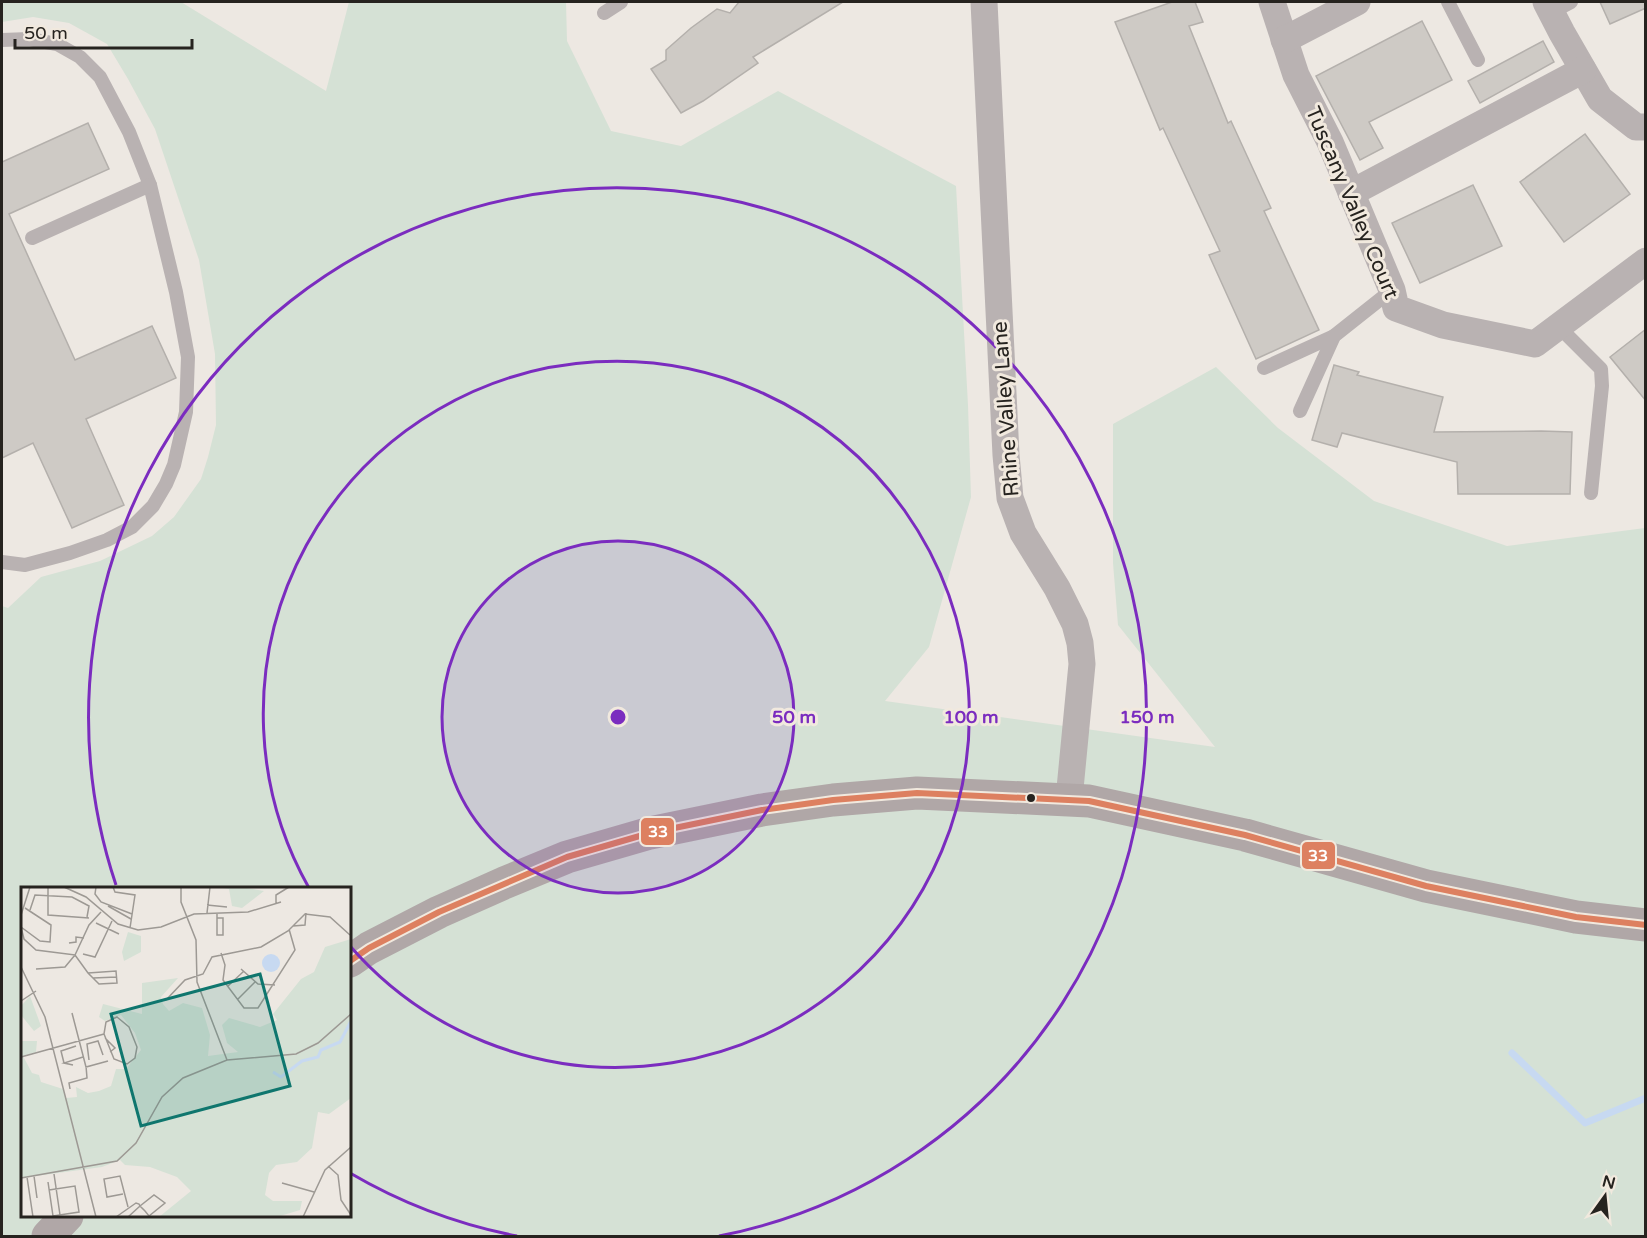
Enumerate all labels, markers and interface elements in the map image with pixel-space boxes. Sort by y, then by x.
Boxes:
scale bar [15,12,192,50]
text: 50 m [24,22,68,44]
street label: Tuscany Valley Court [1300,103,1404,303]
street label: Rhine Valley Lane [987,320,1025,498]
text: 50 m [772,706,816,728]
text: 100 m [943,706,999,728]
text: 150 m [1119,706,1175,728]
centre of rings [608,707,628,727]
unlabelled marker [1025,792,1037,804]
line badge: 33 [640,817,675,846]
text: 33 [648,822,668,842]
line badge: 33 [1301,841,1336,870]
text: 33 [1308,846,1328,866]
inset map [21,887,351,1217]
north arrow [1575,1166,1635,1226]
text: N [1600,1171,1617,1194]

